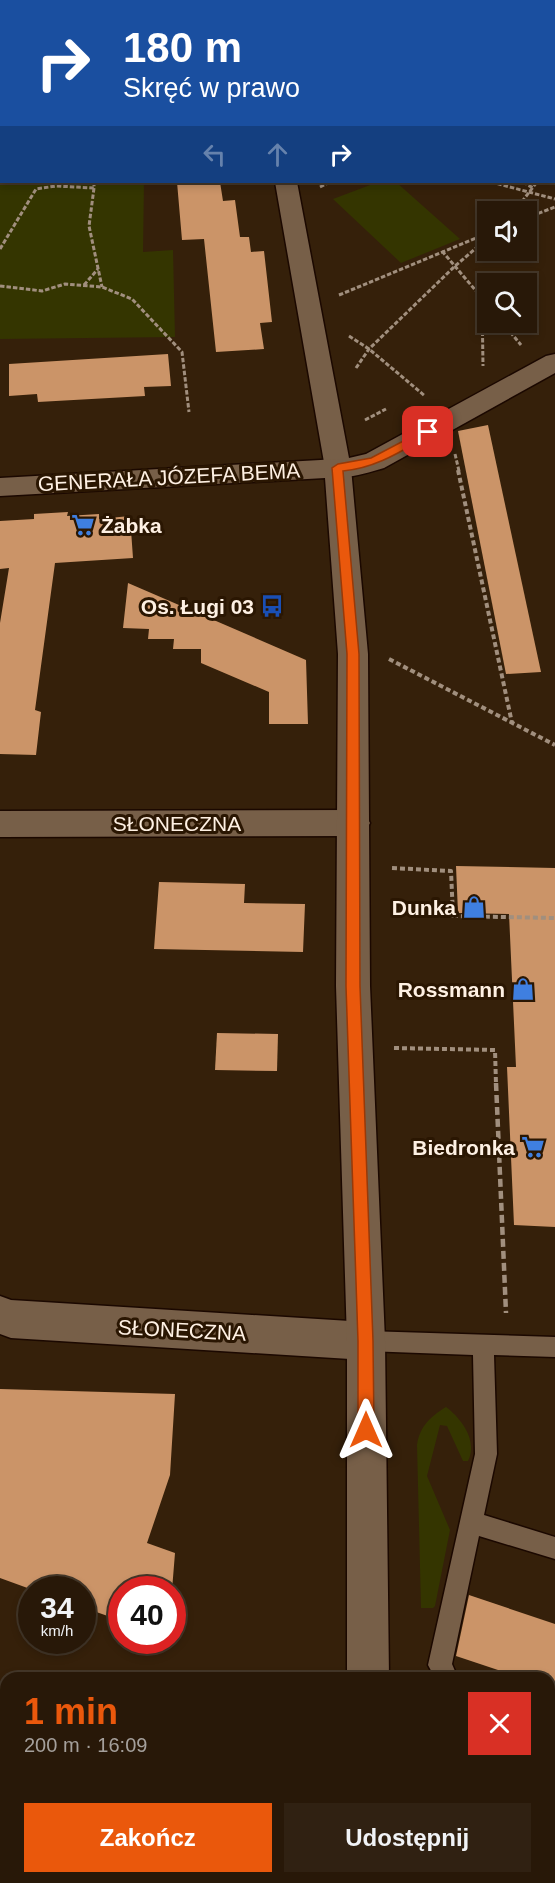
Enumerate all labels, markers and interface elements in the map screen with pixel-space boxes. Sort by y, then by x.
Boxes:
icon: right [24,24,102,102]
text: 180 m [123,24,242,71]
text: Skręć w prawo [123,73,300,103]
icon: left [198,138,231,171]
icon: ahead [261,138,294,171]
icon: right [324,138,357,171]
map controls [477,201,537,333]
button: sound [477,201,537,261]
button: search [477,273,537,333]
pin [402,406,453,457]
icon: arrive [411,415,444,448]
street label: GENERAŁA JÓZEFA BEMA [37,459,301,495]
supermarket icon: Żabka [70,512,96,538]
place label: Żabka [101,514,162,537]
bus stop icon: Os. Ługi 03 [259,593,285,619]
place label: Os. Ługi 03 [141,595,254,618]
street label: SŁONECZNA [113,812,241,835]
shop icon: Dunka [461,894,487,920]
place label: Dunka [392,896,456,919]
shop icon: Rossmann [510,976,536,1002]
place label: Rossmann [398,978,505,1001]
supermarket icon: Biedronka [520,1134,546,1160]
place label: Biedronka [412,1136,515,1159]
street label: SŁONECZNA [117,1315,247,1345]
position arrow [334,1398,398,1462]
speed limit sign: 40 [108,1576,186,1654]
text: 34 [40,1591,74,1624]
text: km/h [41,1622,73,1639]
text: 1 min [24,1691,118,1732]
button: close [468,1692,531,1755]
text: 200 m · 16:09 [24,1734,147,1756]
button: Zakończ [24,1803,272,1872]
button: Udostępnij [284,1803,531,1872]

